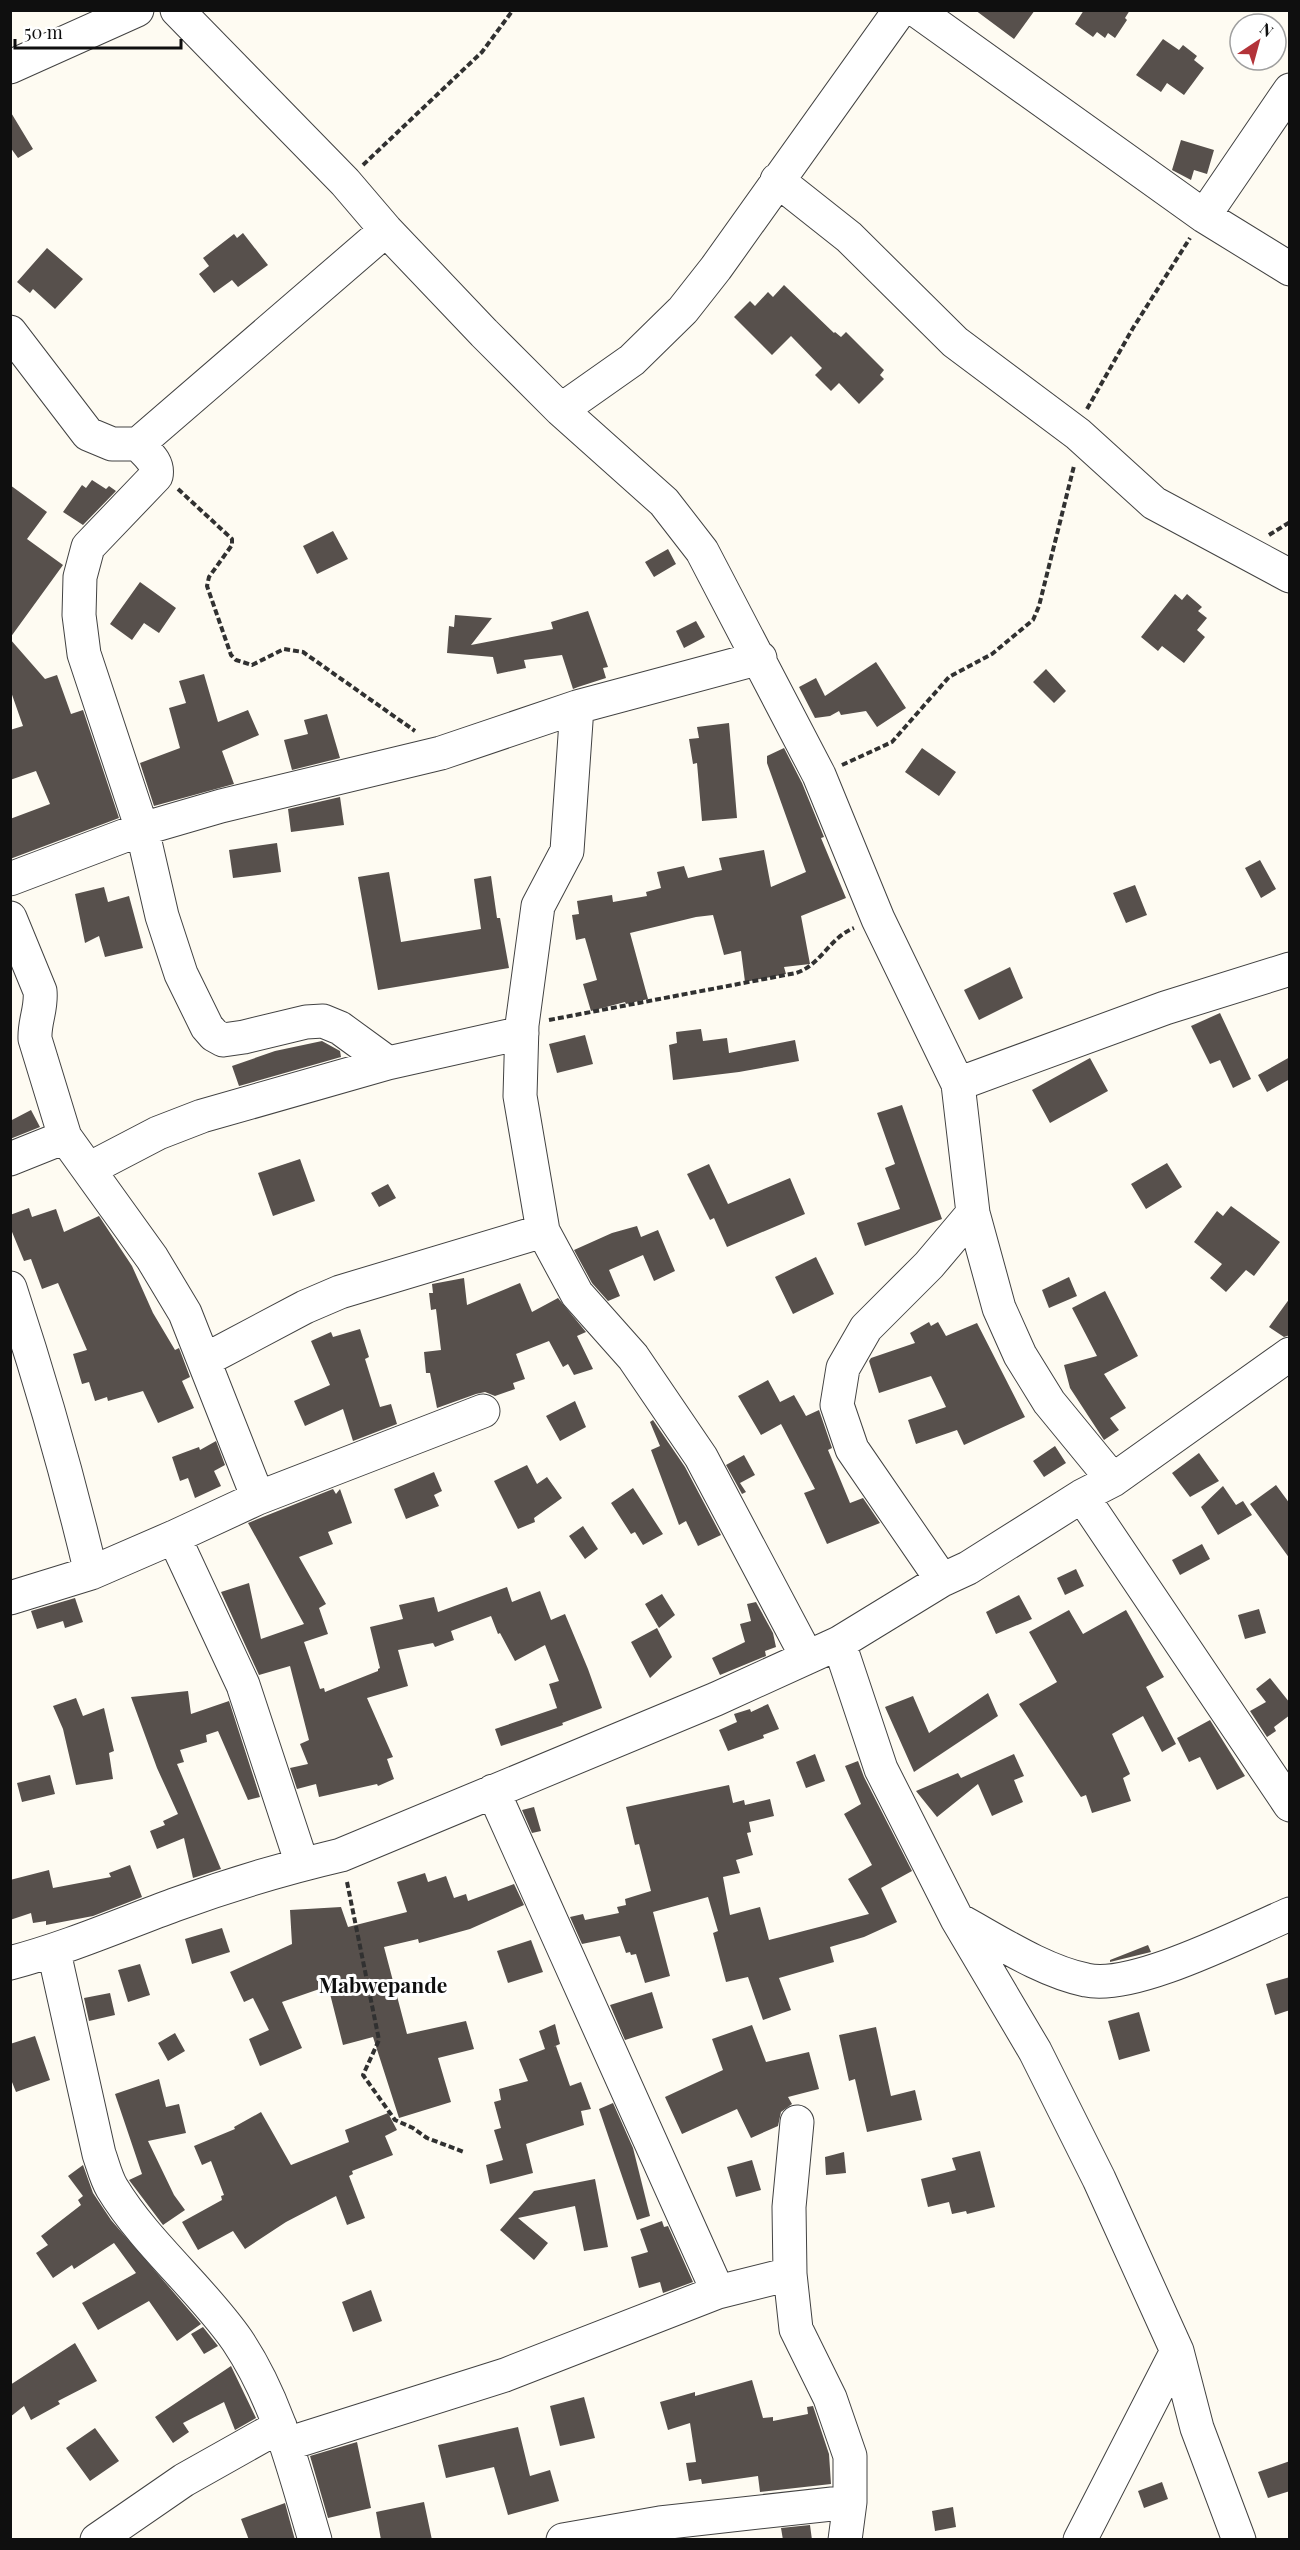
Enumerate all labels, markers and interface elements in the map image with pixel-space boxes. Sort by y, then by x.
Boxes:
scale bar [15,12,182,50]
north arrow [1228,12,1288,72]
text: N [1256,18,1278,42]
text: 50 m [24,20,63,44]
district label: Mabwepande [319,1970,447,1998]

